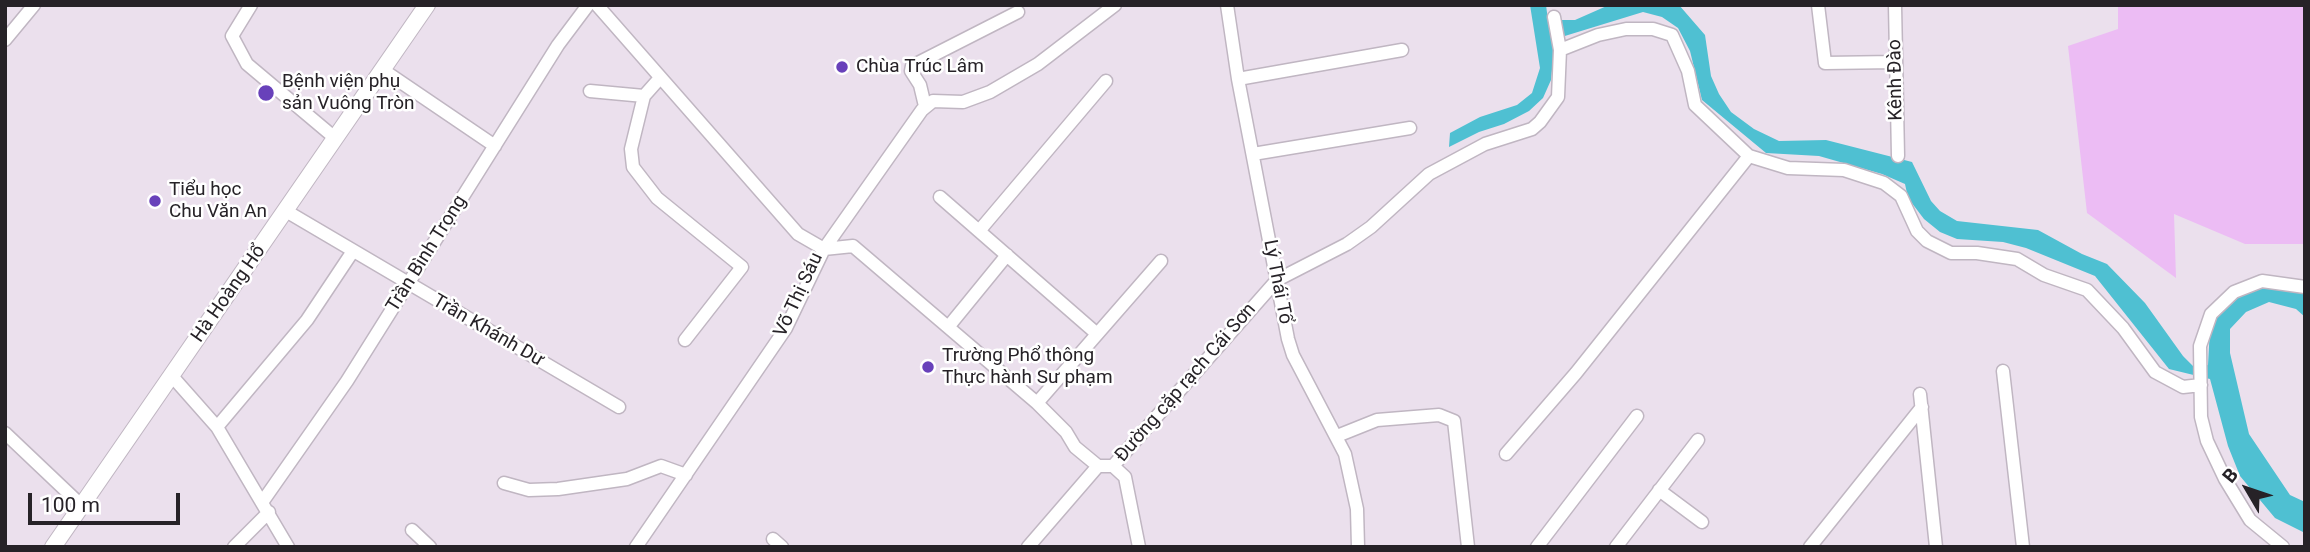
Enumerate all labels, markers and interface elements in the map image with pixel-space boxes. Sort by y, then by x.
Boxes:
street label: Kênh Đào [1884,39,1908,121]
place label: Chùa Trúc Lâm [856,56,984,78]
marker: Chùa Trúc Lâm [834,59,850,75]
place label: Bệnh viện phụ sản Vuông Tròn [282,71,415,115]
marker: Bệnh viện phụ sản Vuông Tròn [256,83,276,103]
place label: Tiểu học Chu Văn An [169,179,267,223]
street label: Trần Bình Trọng [382,191,472,317]
marker: Tiểu học Chu Văn An [147,193,163,209]
street label: Lý Thái Tổ [1258,238,1296,326]
street label: Hà Hoàng Hổ [187,241,271,347]
street label: Võ Thị Sáu [770,249,828,341]
street label: Trần Khánh Dư [428,290,548,372]
street label: Đường cặp rạch Cái Sơn [1111,299,1261,467]
place label: Trường Phổ thông Thực hành Sư phạm [942,345,1113,389]
marker: Trường Phổ thông Thực hành Sư phạm [920,359,936,375]
north arrow [2212,454,2282,524]
text: B [2218,464,2243,487]
scale bar [32,478,184,522]
text: 100 m [41,493,100,517]

